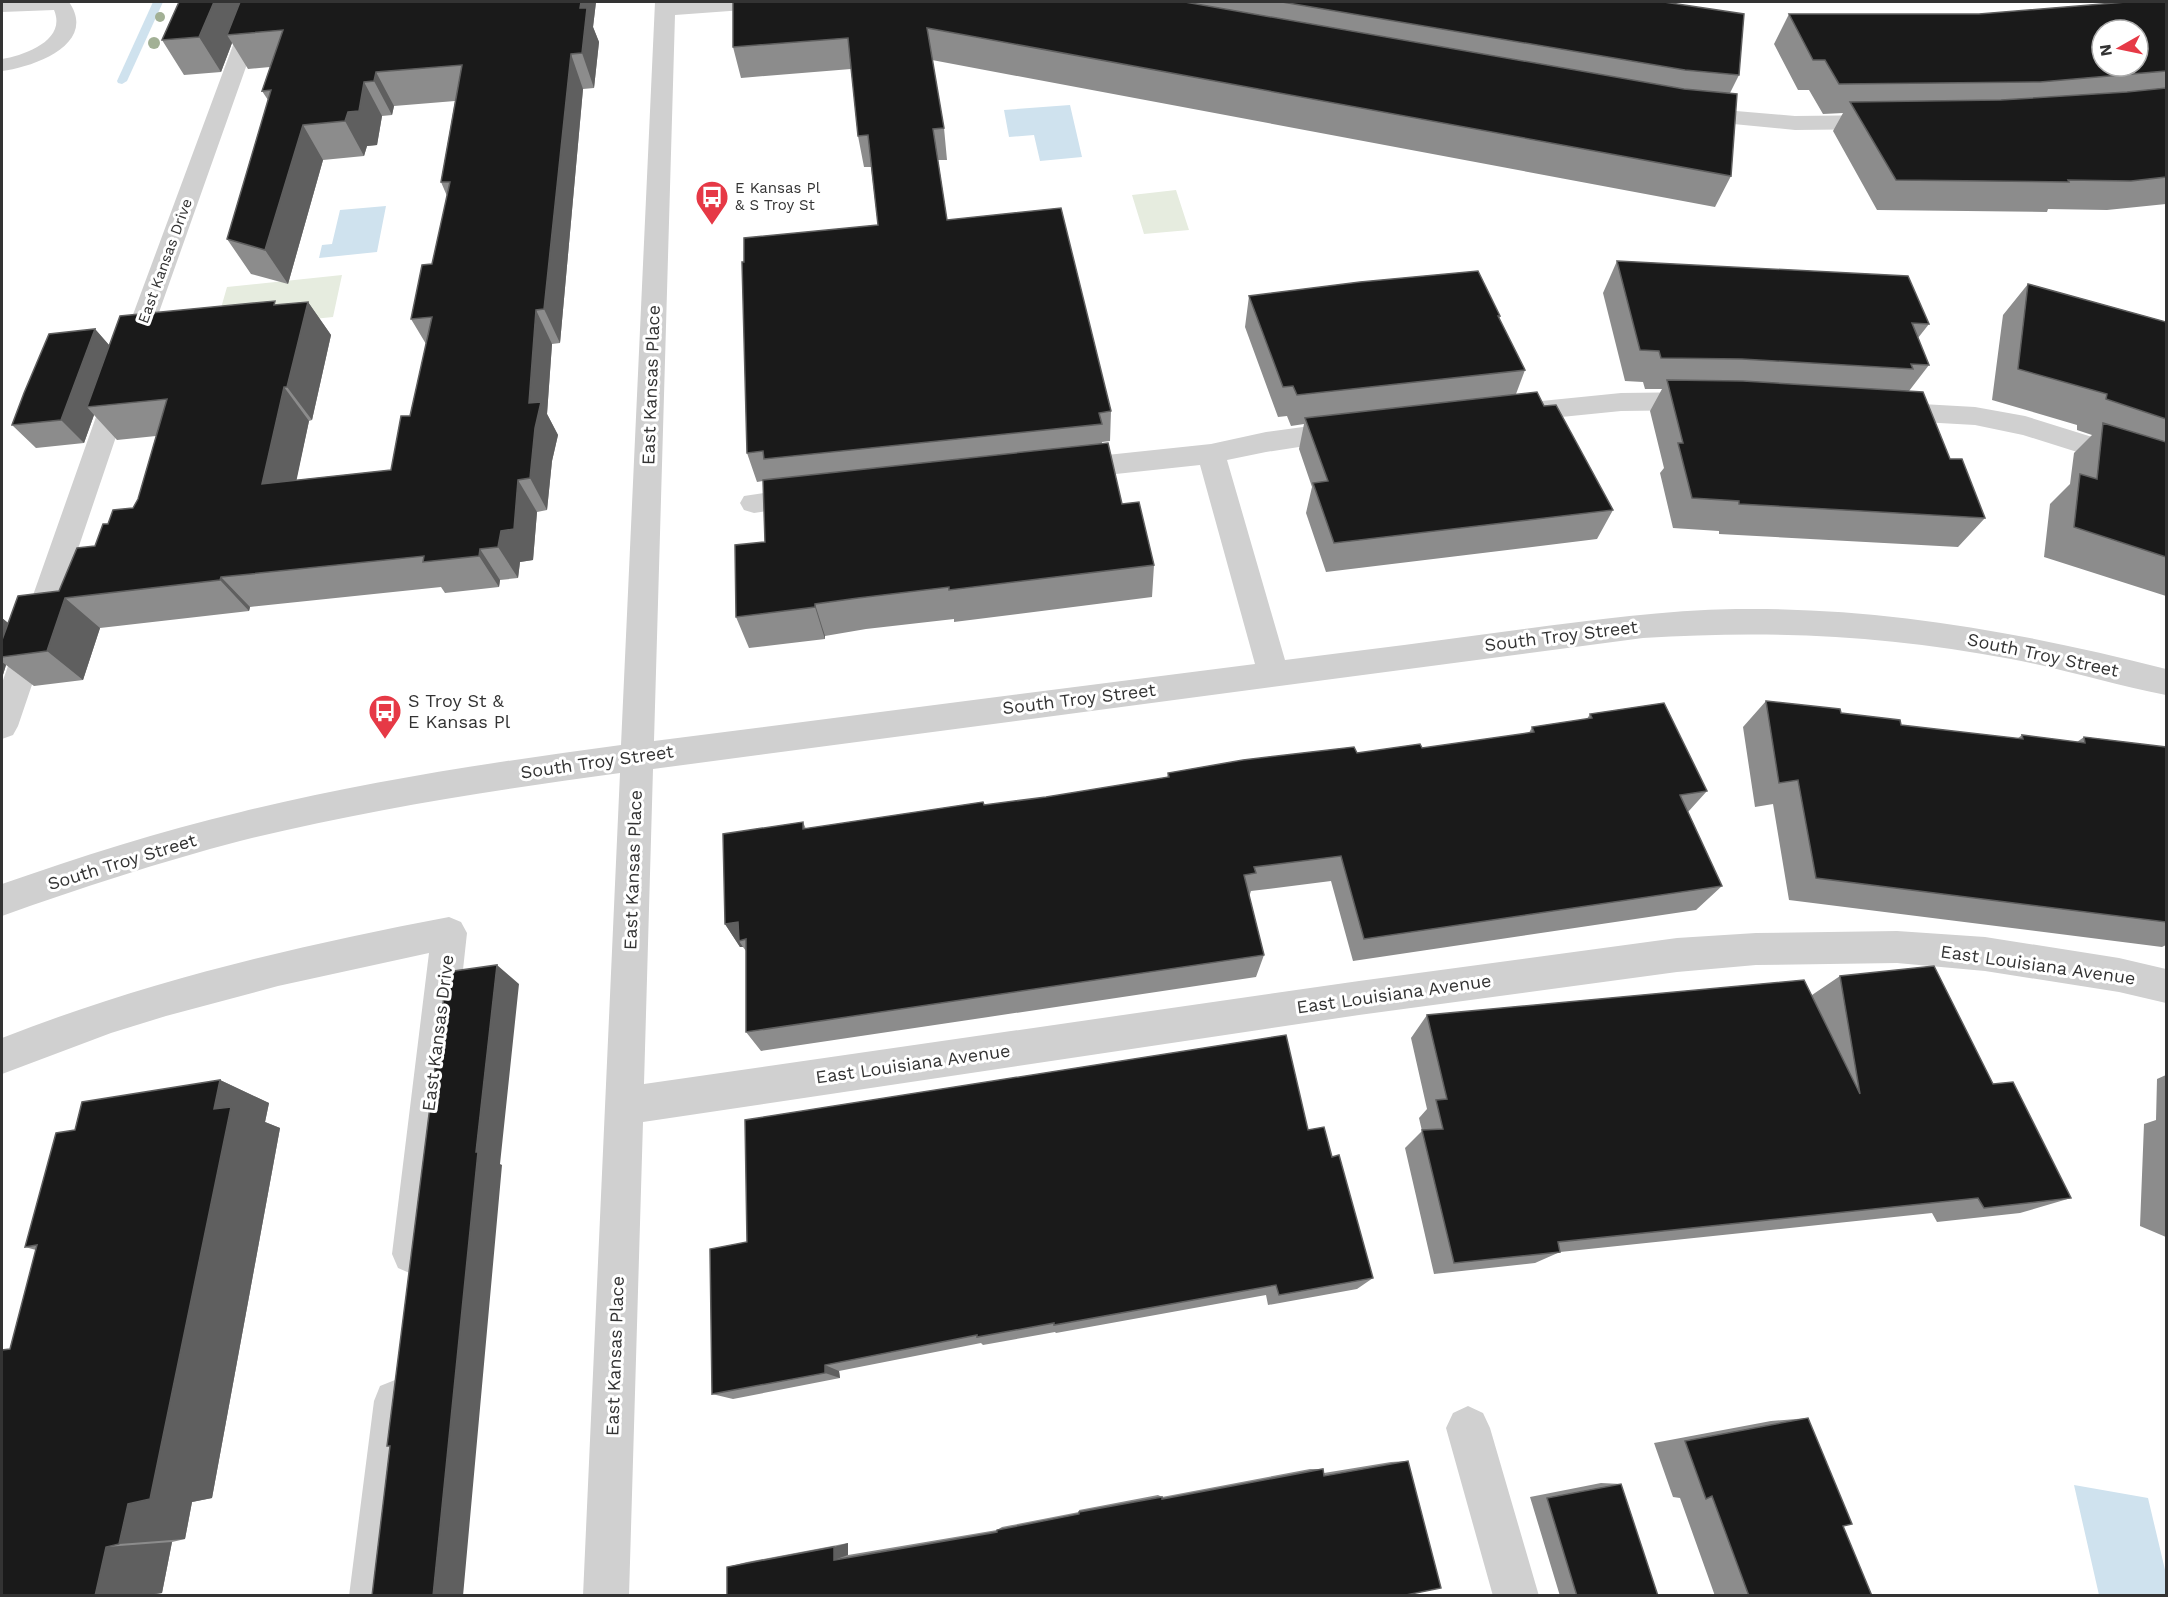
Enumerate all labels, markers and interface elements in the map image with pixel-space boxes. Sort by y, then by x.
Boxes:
north arrow [2090,18,2150,78]
text: N [2095,43,2116,58]
bus stop icon: E Kansas Pl & S Troy St [694,179,730,226]
place label: E Kansas Pl & S Troy St [735,179,821,214]
street label: East Kansas Drive [134,196,196,326]
street label: East Kansas Place [637,305,664,465]
street label: South Troy Street [1483,616,1639,655]
street label: South Troy Street [1966,628,2121,681]
street label: South Troy Street [1001,679,1157,718]
place label: S Troy St & E Kansas Pl [408,690,511,732]
bus stop icon: S Troy St & E Kansas Pl [367,693,403,740]
street label: South Troy Street [519,740,675,783]
street label: East Kansas Place [619,790,646,950]
street label: South Troy Street [45,829,199,894]
street label: East Louisiana Avenue [1939,940,2137,989]
street label: East Kansas Drive [417,953,458,1113]
street label: East Louisiana Avenue [1295,969,1493,1018]
street label: East Louisiana Avenue [814,1039,1012,1088]
street label: East Kansas Place [601,1276,628,1436]

